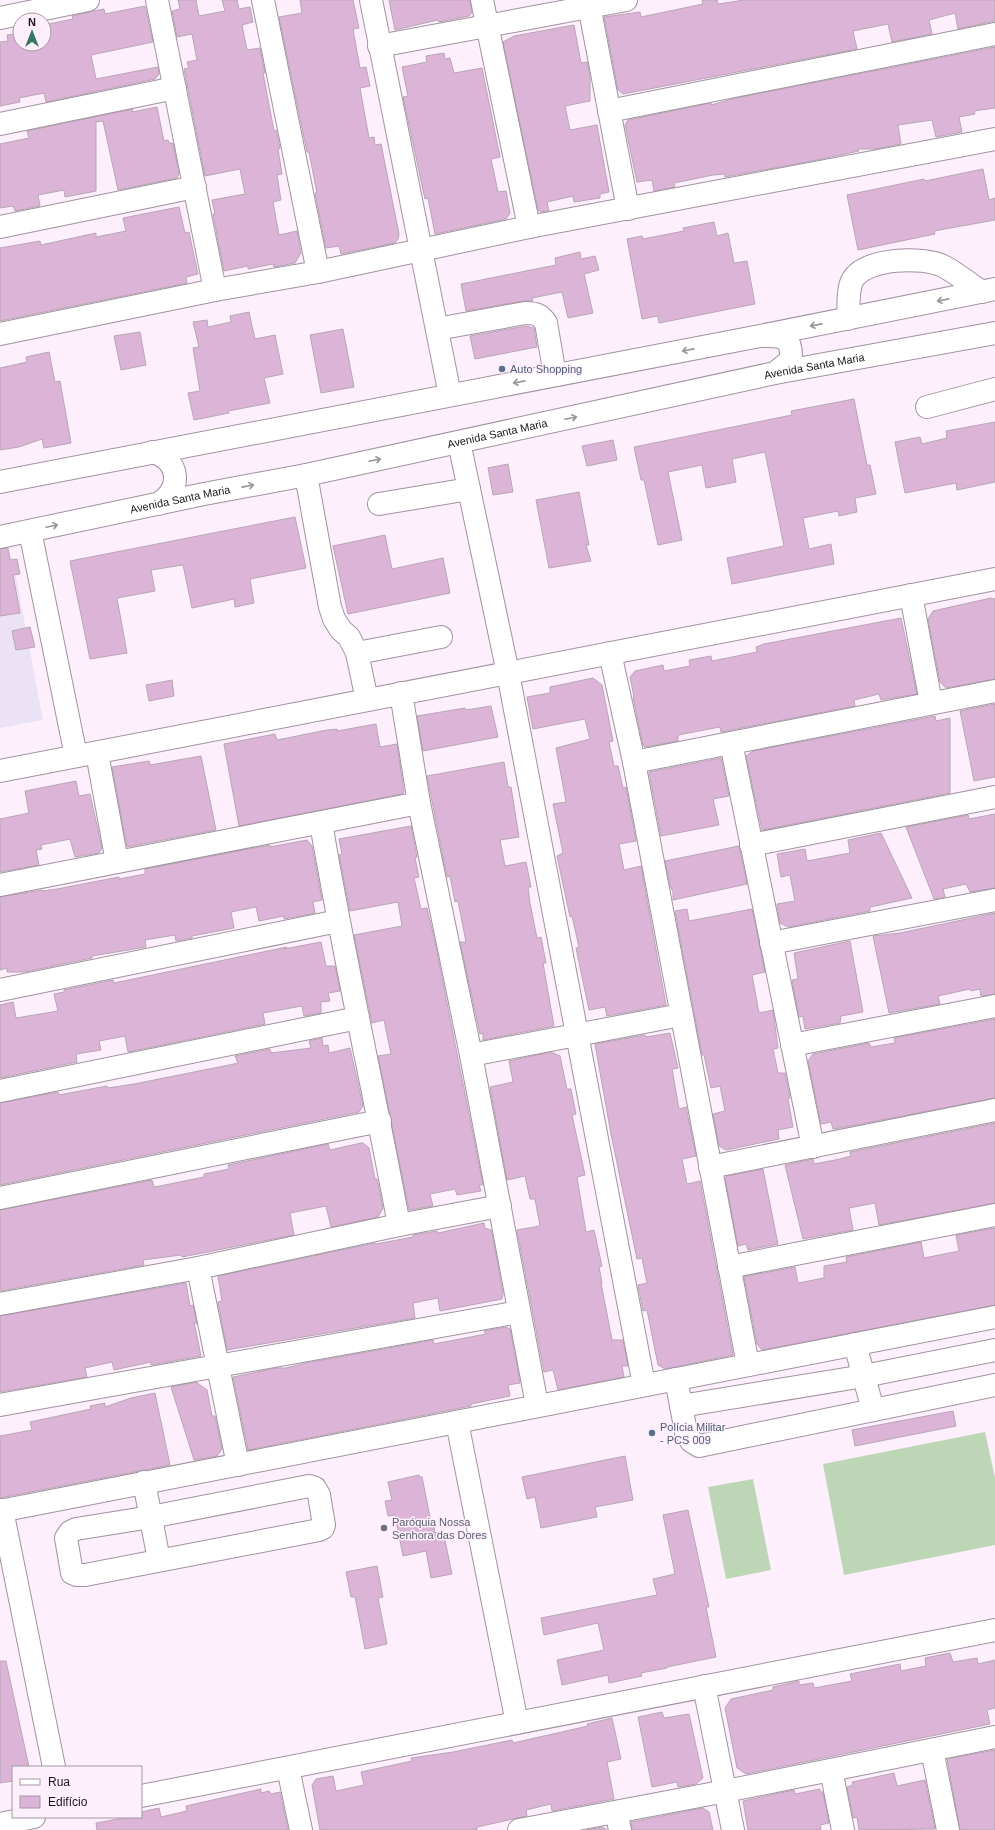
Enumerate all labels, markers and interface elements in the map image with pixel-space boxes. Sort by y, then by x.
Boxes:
north arrow [12,12,52,52]
text: N [28,16,36,28]
one-way arrow [937,296,950,304]
one-way arrow [809,322,822,330]
one-way arrow [682,346,695,354]
street label: Avenida Santa Maria [763,351,866,381]
place label: Auto Shopping [510,363,582,375]
marker: Auto Shopping [497,364,507,374]
one-way arrow [513,378,526,386]
one-way arrow [564,413,577,421]
street label: Avenida Santa Maria [446,417,549,450]
one-way arrow [368,456,381,464]
one-way arrow [241,482,254,490]
street label: Avenida Santa Maria [129,483,232,515]
one-way arrow [45,522,58,530]
place label: Polícia Militar - PCS 009 [660,1421,726,1446]
marker: Polícia Militar - PCS 009 [647,1428,657,1438]
place label: Paróquia Nossa Senhora das Dores [392,1516,487,1541]
marker: Paróquia Nossa Senhora das Dores [379,1523,389,1533]
legend [12,1766,142,1818]
text: Rua [48,1775,70,1789]
text: Edifício [48,1795,88,1809]

